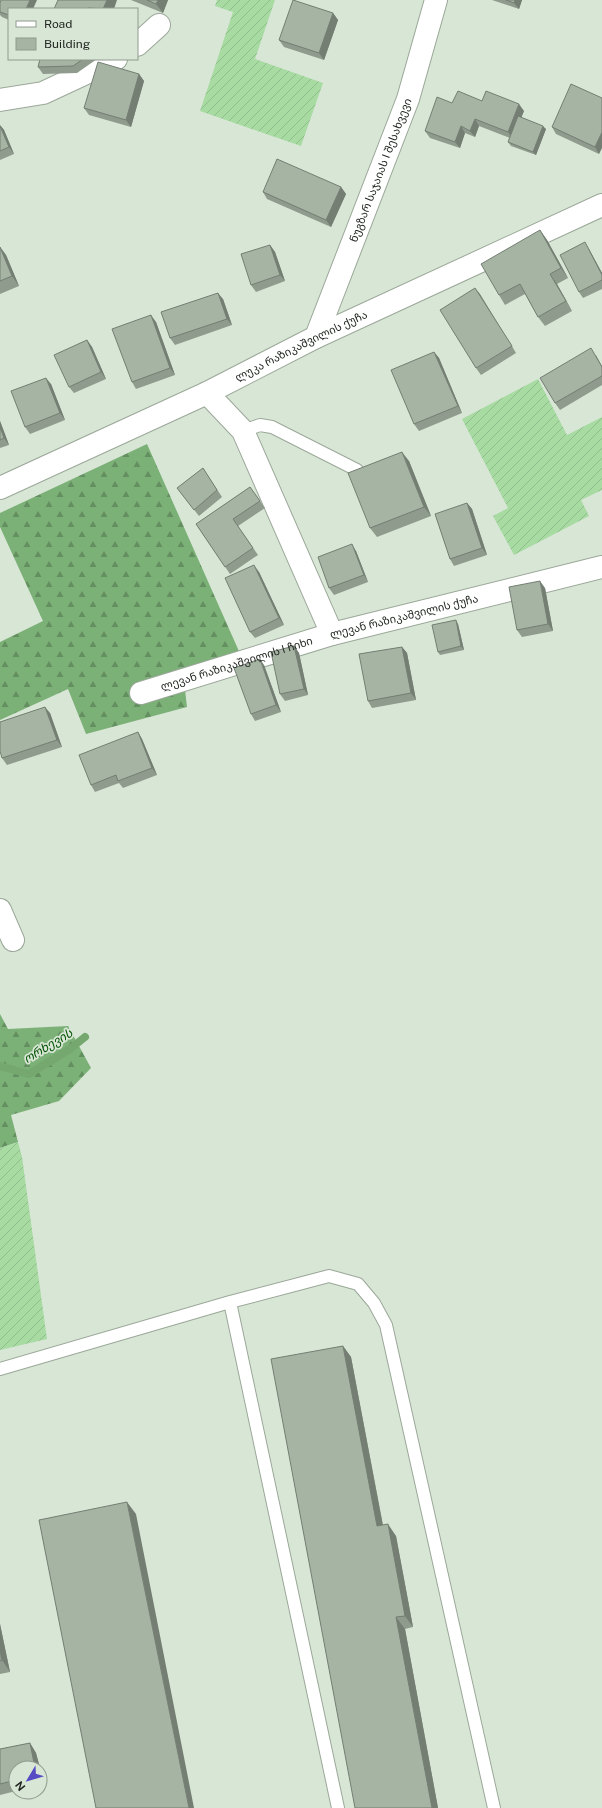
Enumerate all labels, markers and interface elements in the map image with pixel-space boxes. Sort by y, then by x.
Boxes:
legend [8,8,138,60]
text: Road [44,17,72,31]
text: Building [44,37,90,51]
street label: ნუგზარ საჯაიას I შესახვევი [347,96,414,244]
street label: ლუკა რაზიკაშვილის ქუჩა [233,308,369,384]
street label: ლევან რაზიკაშვილის ქუჩა [329,592,479,641]
street label: ლევან რაზიკაშვილის I ჩიხი [159,634,314,694]
water label: ორხევის [21,1026,76,1066]
north arrow [8,1760,48,1800]
text: N [13,1779,27,1793]

